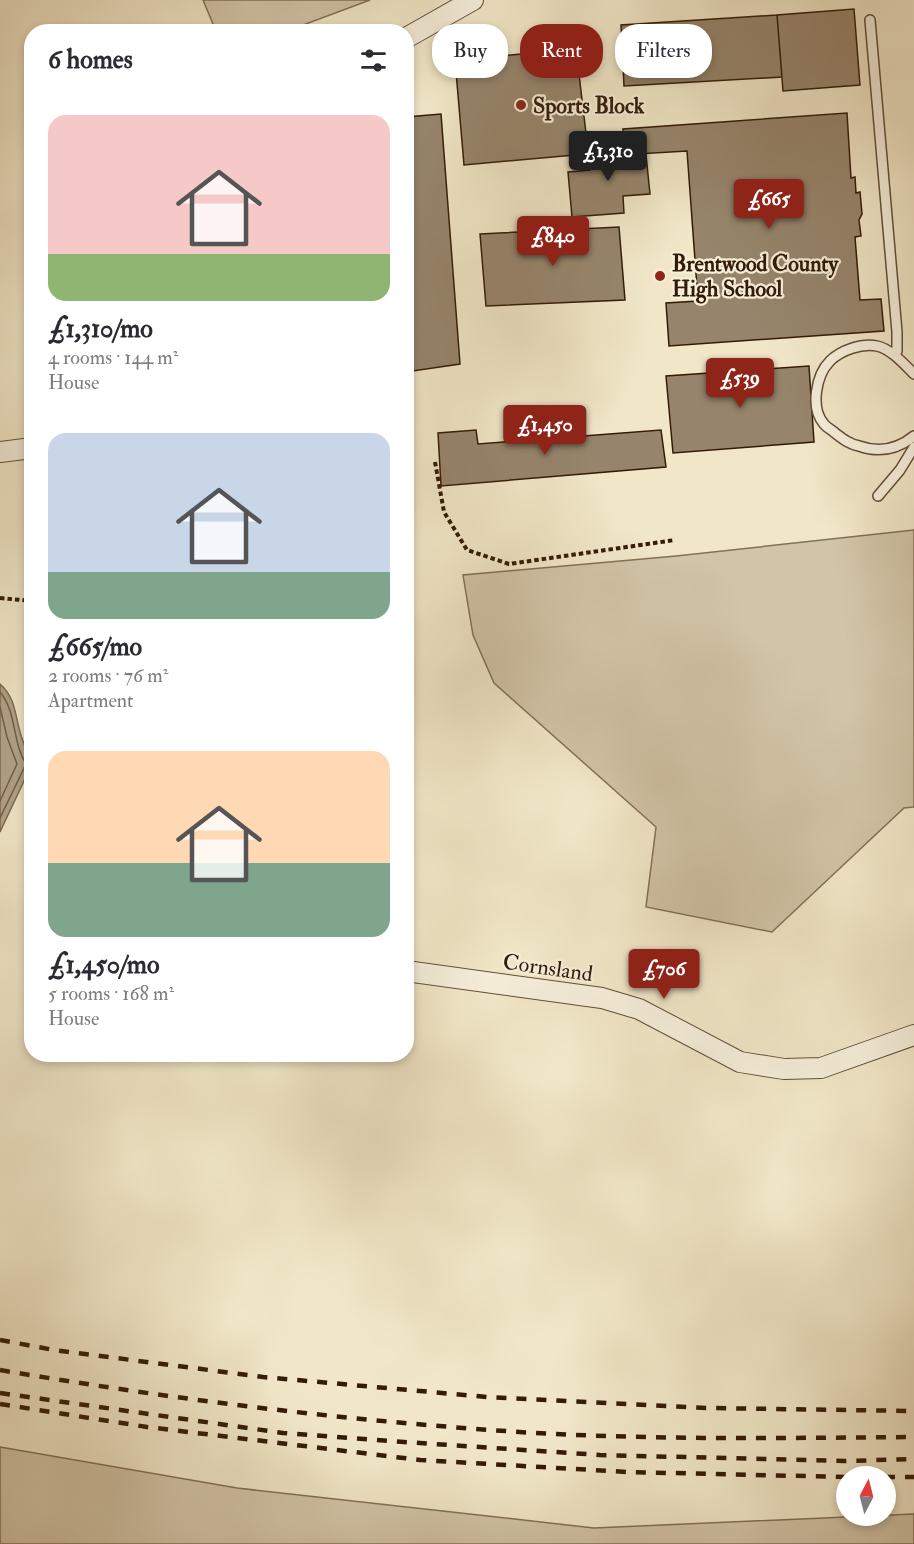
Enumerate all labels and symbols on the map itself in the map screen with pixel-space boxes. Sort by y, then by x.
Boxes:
place label: Sports Block [533,92,645,121]
marker: Sports Block [514,98,528,112]
pin: £1,310 [559,131,657,182]
pin: £665 [733,179,805,230]
pin: £840 [517,216,589,267]
place label: Brentwood County High School [672,250,839,304]
marker: Brentwood County High School [653,269,667,283]
pin: £539 [704,358,776,409]
pin: £1,450 [496,405,594,456]
street label: Cornsland [501,948,595,988]
pin: £706 [628,949,700,1000]
north arrow [836,1466,896,1526]

